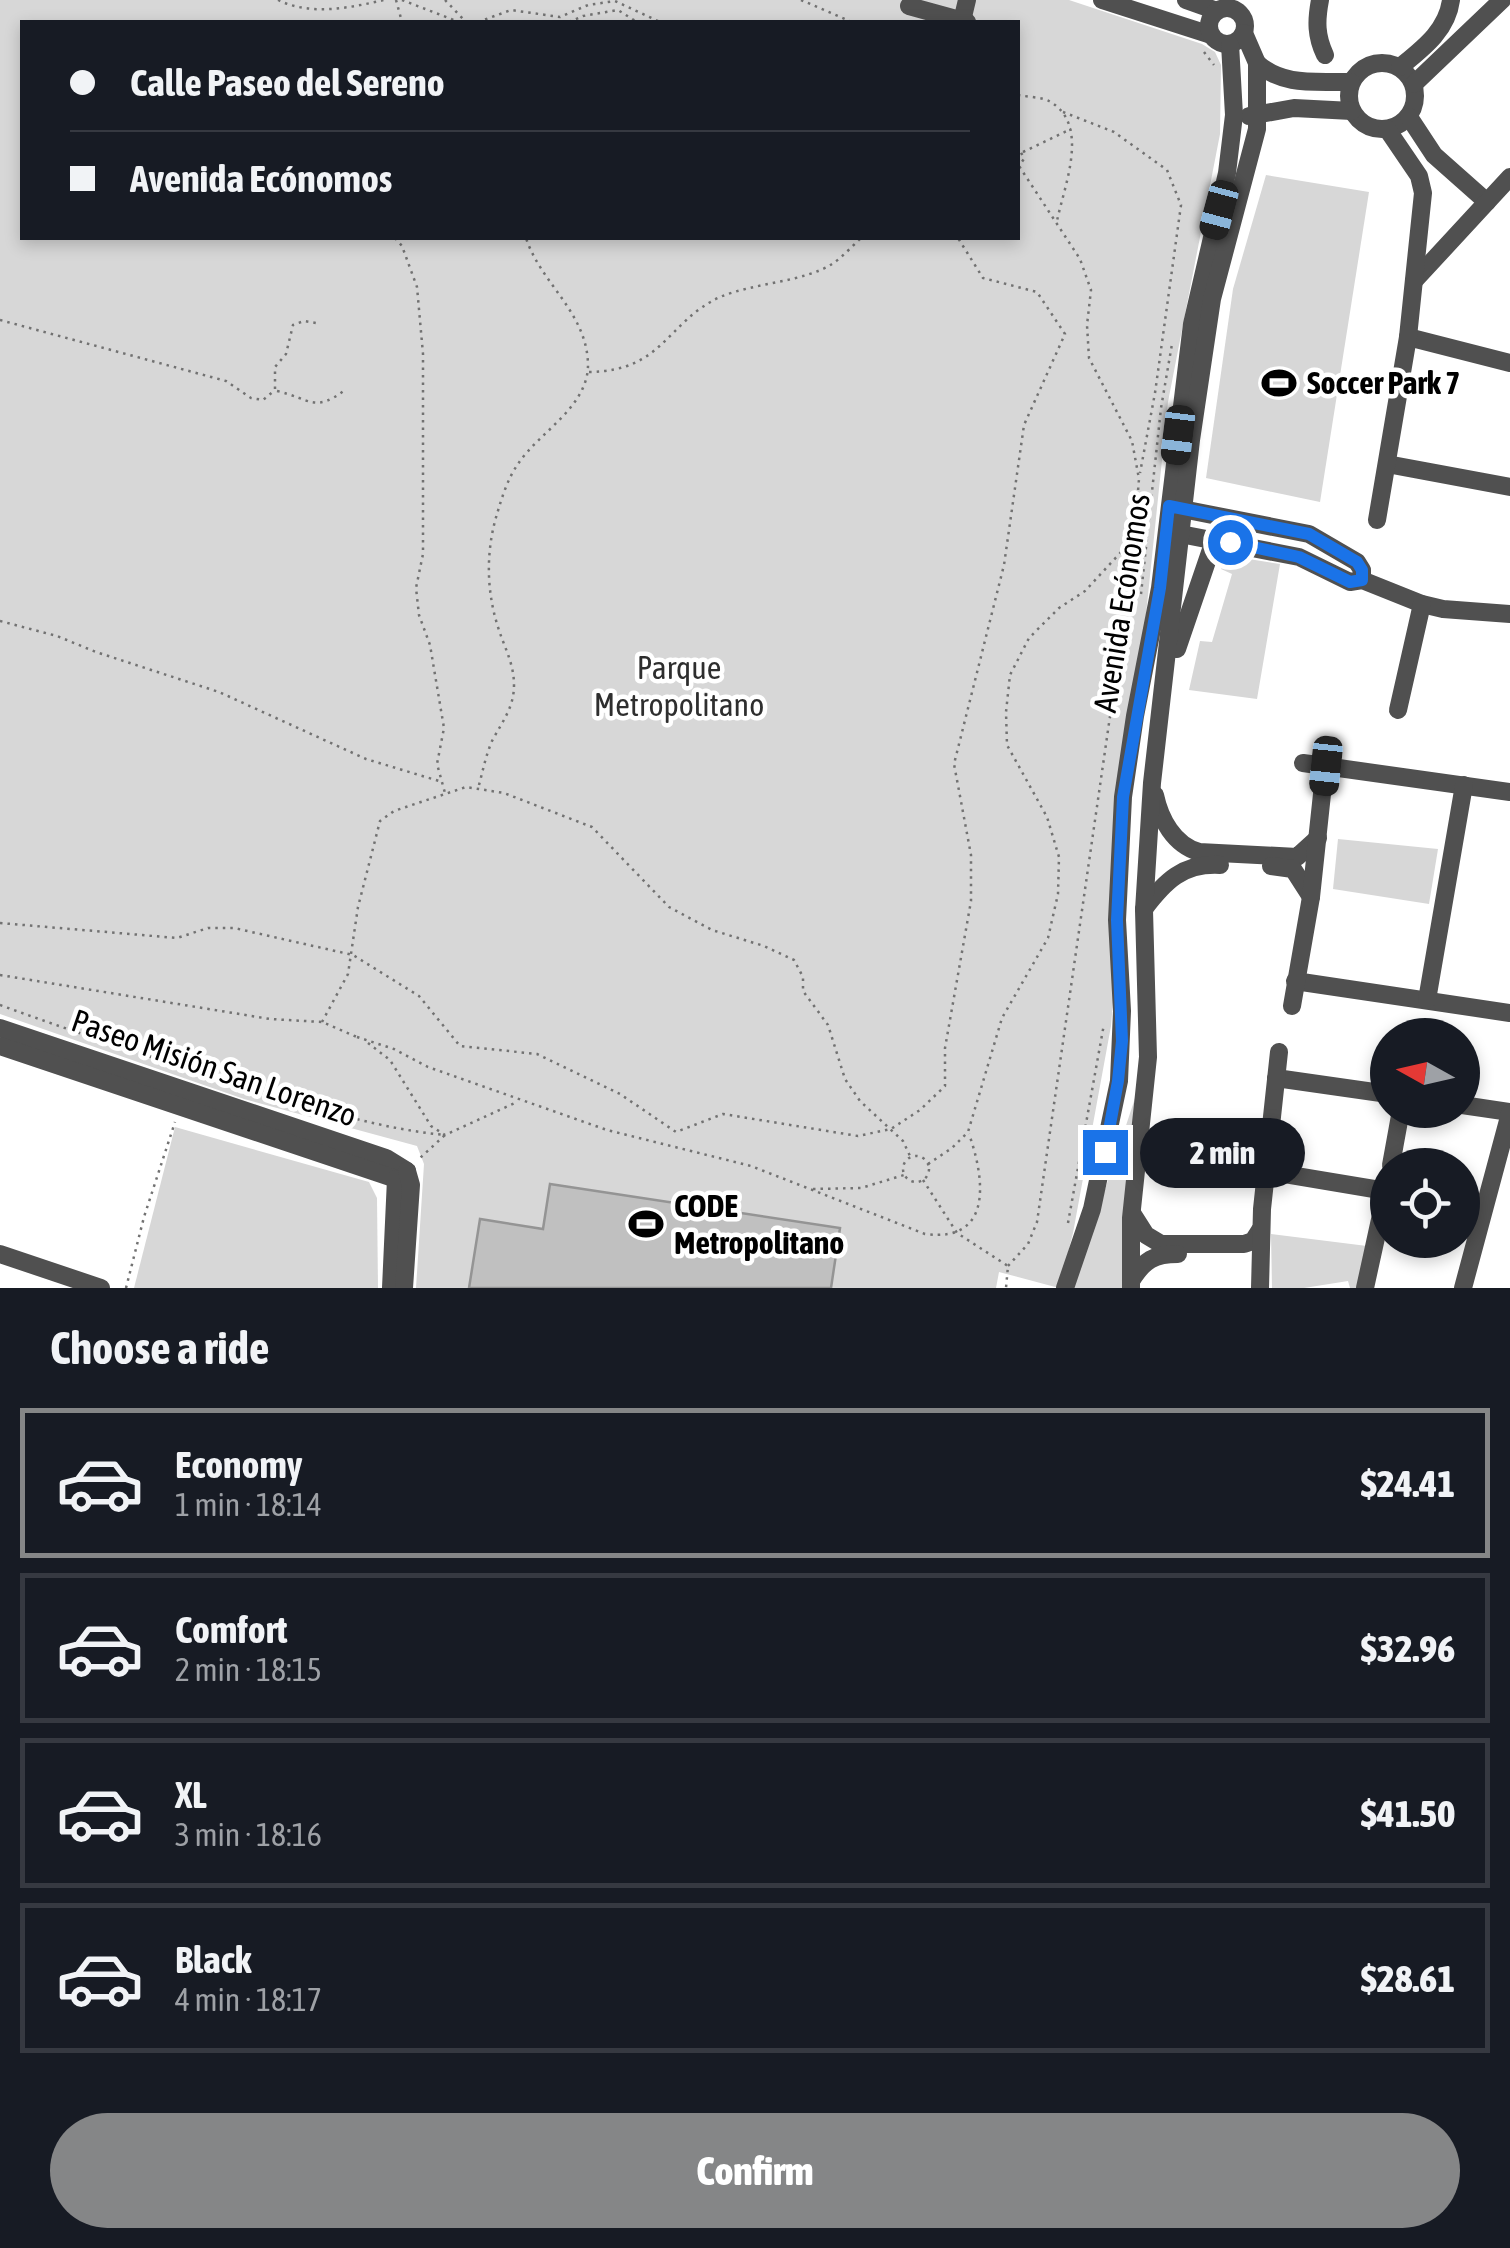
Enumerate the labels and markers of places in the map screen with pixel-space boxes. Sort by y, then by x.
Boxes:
sports icon: Soccer Park 7 [1260,364,1298,402]
place label: Soccer Park 7 [1307,364,1460,401]
place label: CODE Metropolitano [674,1187,844,1261]
sports icon: CODE Metropolitano [627,1205,665,1243]

